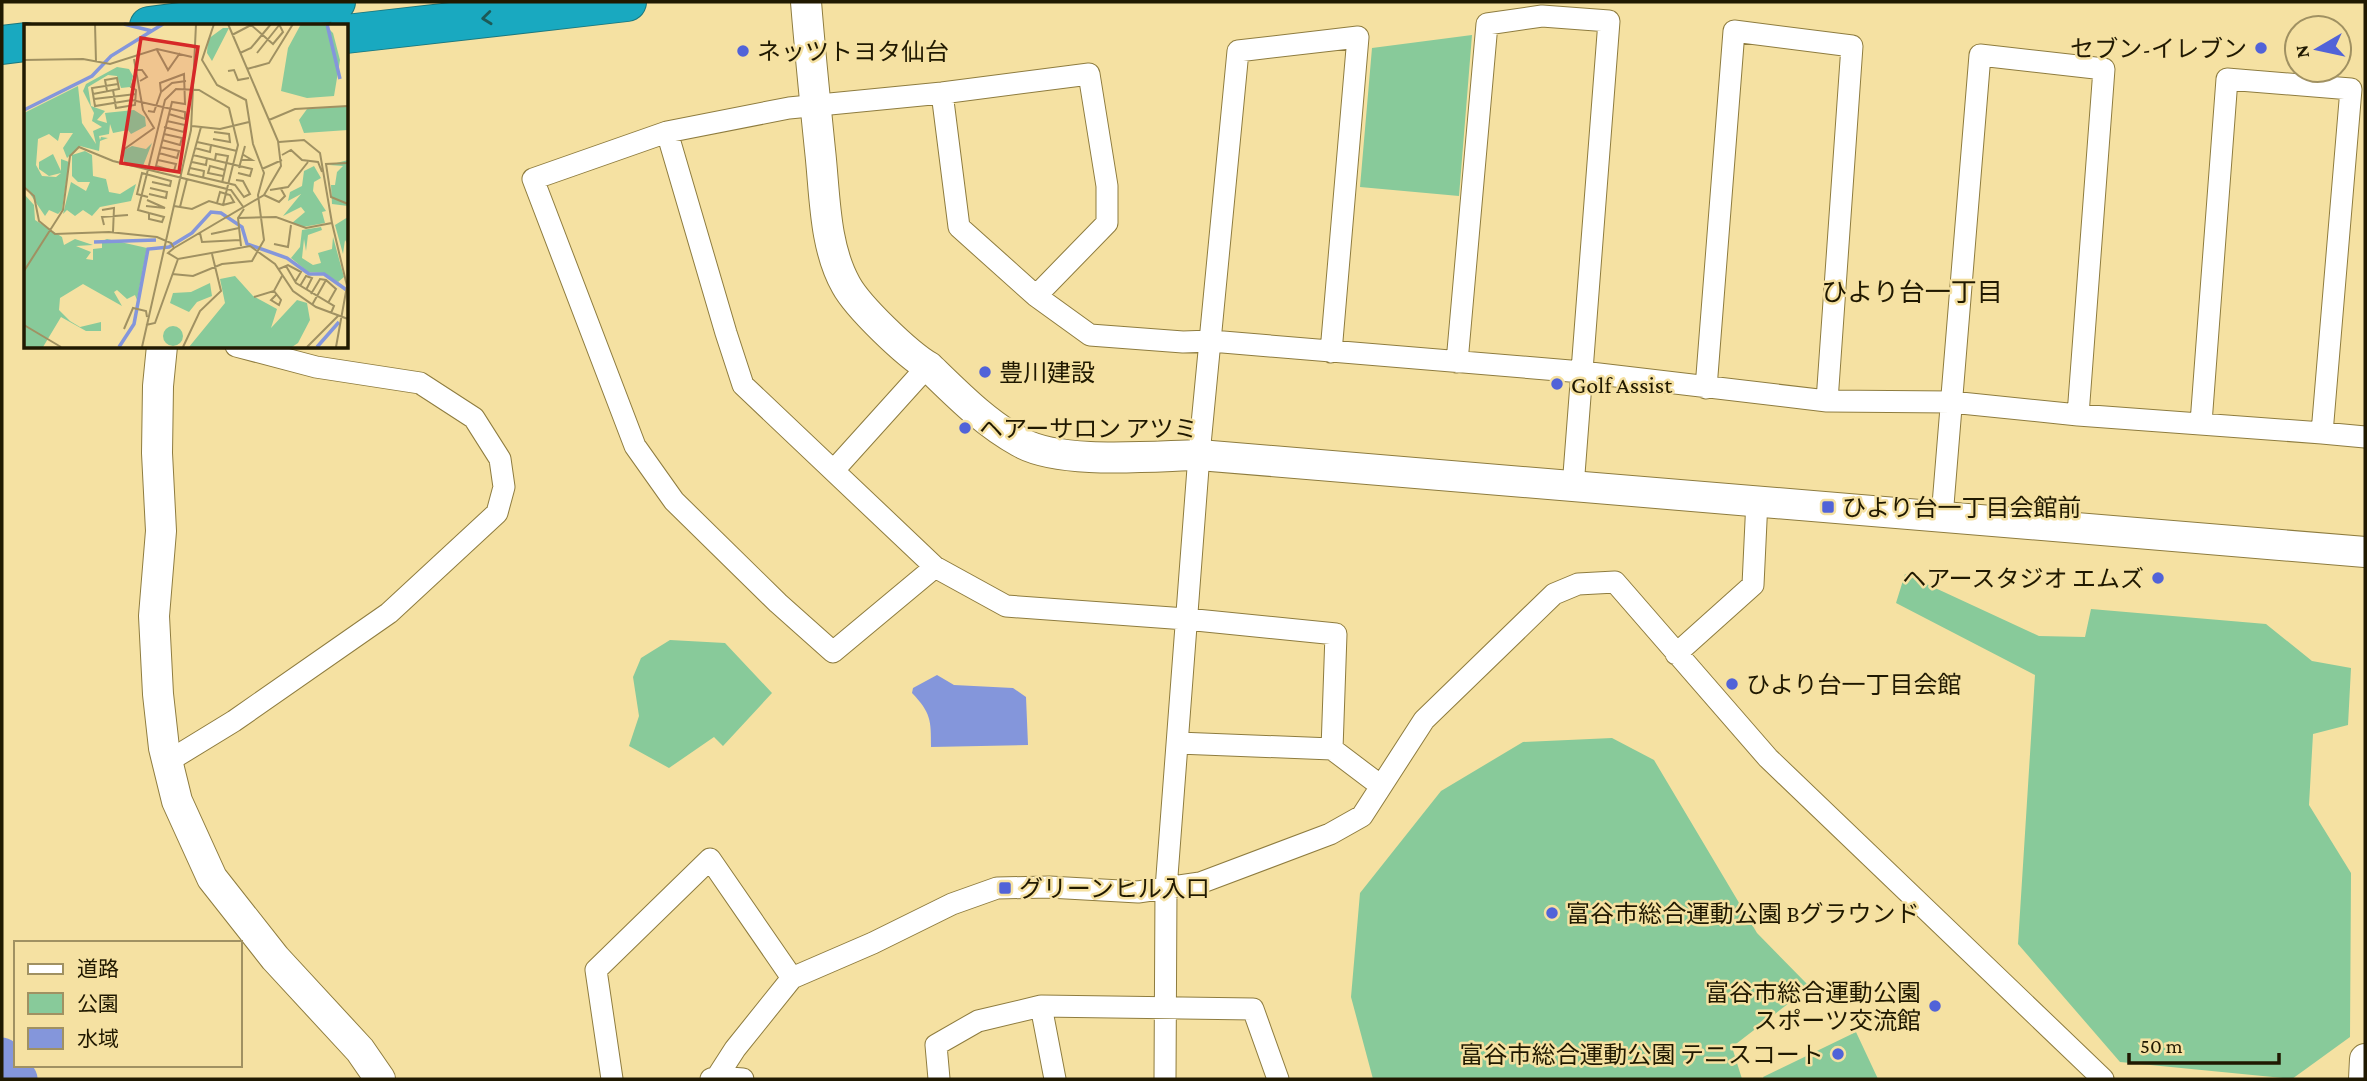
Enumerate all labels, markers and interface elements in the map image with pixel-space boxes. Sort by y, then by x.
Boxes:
one-way arrow [481,10,492,25]
north arrow [2283,14,2353,84]
inset map [24,24,348,348]
place label: セブン-イレブン [2070,35,2247,62]
place label: ネッツトヨタ仙台 [757,38,949,65]
marker: セブン-イレブン [2253,40,2269,56]
marker: ネッツトヨタ仙台 [735,43,751,59]
text: N [2290,43,2313,60]
district label: ひより台一丁目 [1821,278,2003,307]
place label: 豊川建設 [999,359,1095,386]
marker: 豊川建設 [977,364,993,380]
place label: Golf Assist [1571,371,1673,398]
marker: Golf Assist [1549,376,1565,392]
place label: ヘアーサロン アツミ [979,415,1198,442]
marker: ヘアーサロン アツミ [957,420,973,436]
place label: ひより台一丁目会館前 [1842,494,2082,521]
marker: ひより台一丁目会館前 [1820,499,1836,515]
place label: ヘアースタジオ エムズ [1902,565,2144,592]
marker: ヘアースタジオ エムズ [2150,570,2166,586]
place label: ひより台一丁目会館 [1746,671,1962,698]
marker: ひより台一丁目会館 [1724,676,1740,692]
place label: グリーンヒル入口 [1019,875,1210,902]
marker: グリーンヒル入口 [997,880,1013,896]
place label: 富谷市総合運動公園 Bグラウンド [1566,900,1920,927]
marker: 富谷市総合運動公園 Bグラウンド [1544,905,1560,921]
legend [14,941,242,1067]
text: 道路 [77,957,119,981]
place label: 富谷市総合運動公園 スポーツ交流館 [1705,979,1921,1034]
text: 公園 [77,992,119,1016]
marker: 富谷市総合運動公園 スポーツ交流館 [1927,998,1943,1014]
scale bar [2129,1021,2280,1066]
text: 水域 [77,1027,119,1051]
text: 50 m [2140,1034,2183,1058]
place label: 富谷市総合運動公園 テニスコート [1460,1041,1824,1068]
marker: 富谷市総合運動公園 テニスコート [1830,1046,1846,1062]

